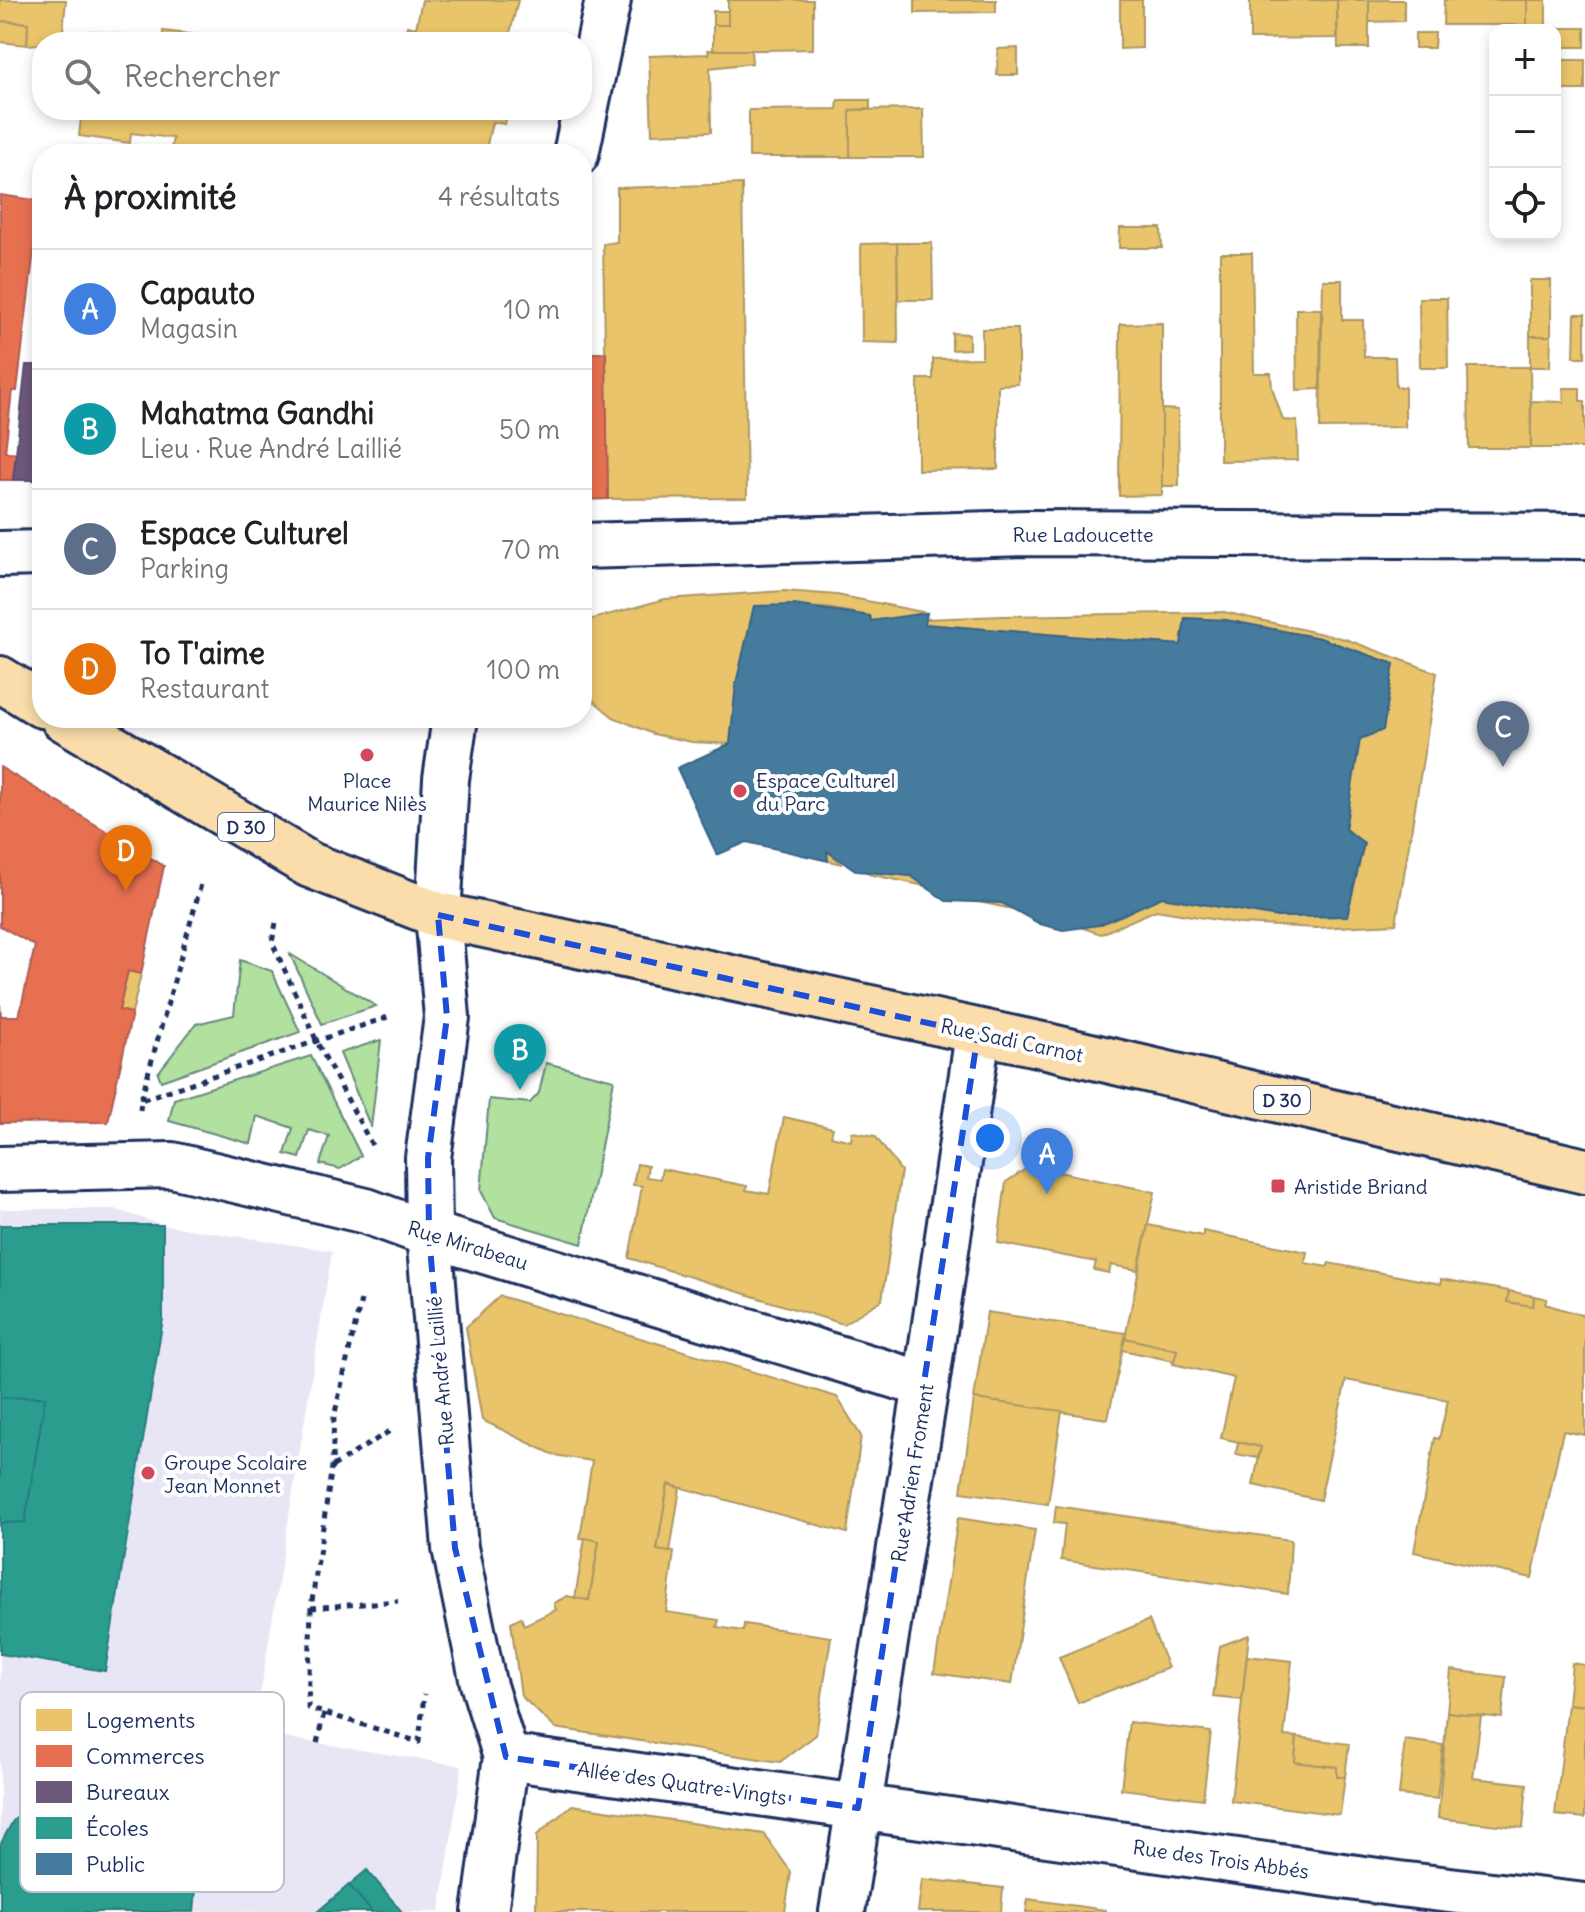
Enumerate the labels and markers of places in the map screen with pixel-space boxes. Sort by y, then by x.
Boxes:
pin: C [1477,701,1529,767]
marker: Place Maurice Nilès [358,746,376,764]
place label: Place Maurice Nilès [307,768,427,816]
place label: Espace Culturel du Parc [756,768,895,816]
marker: Espace Culturel du Parc [731,782,749,800]
pin: D [100,825,152,891]
pin: B [494,1024,546,1090]
pin: A [1021,1128,1073,1194]
place label: Aristide Briand [1294,1174,1428,1199]
marker: Aristide Briand [1269,1177,1287,1195]
place label: Groupe Scolaire Jean Monnet [164,1450,307,1498]
marker: Groupe Scolaire Jean Monnet [139,1464,157,1482]

